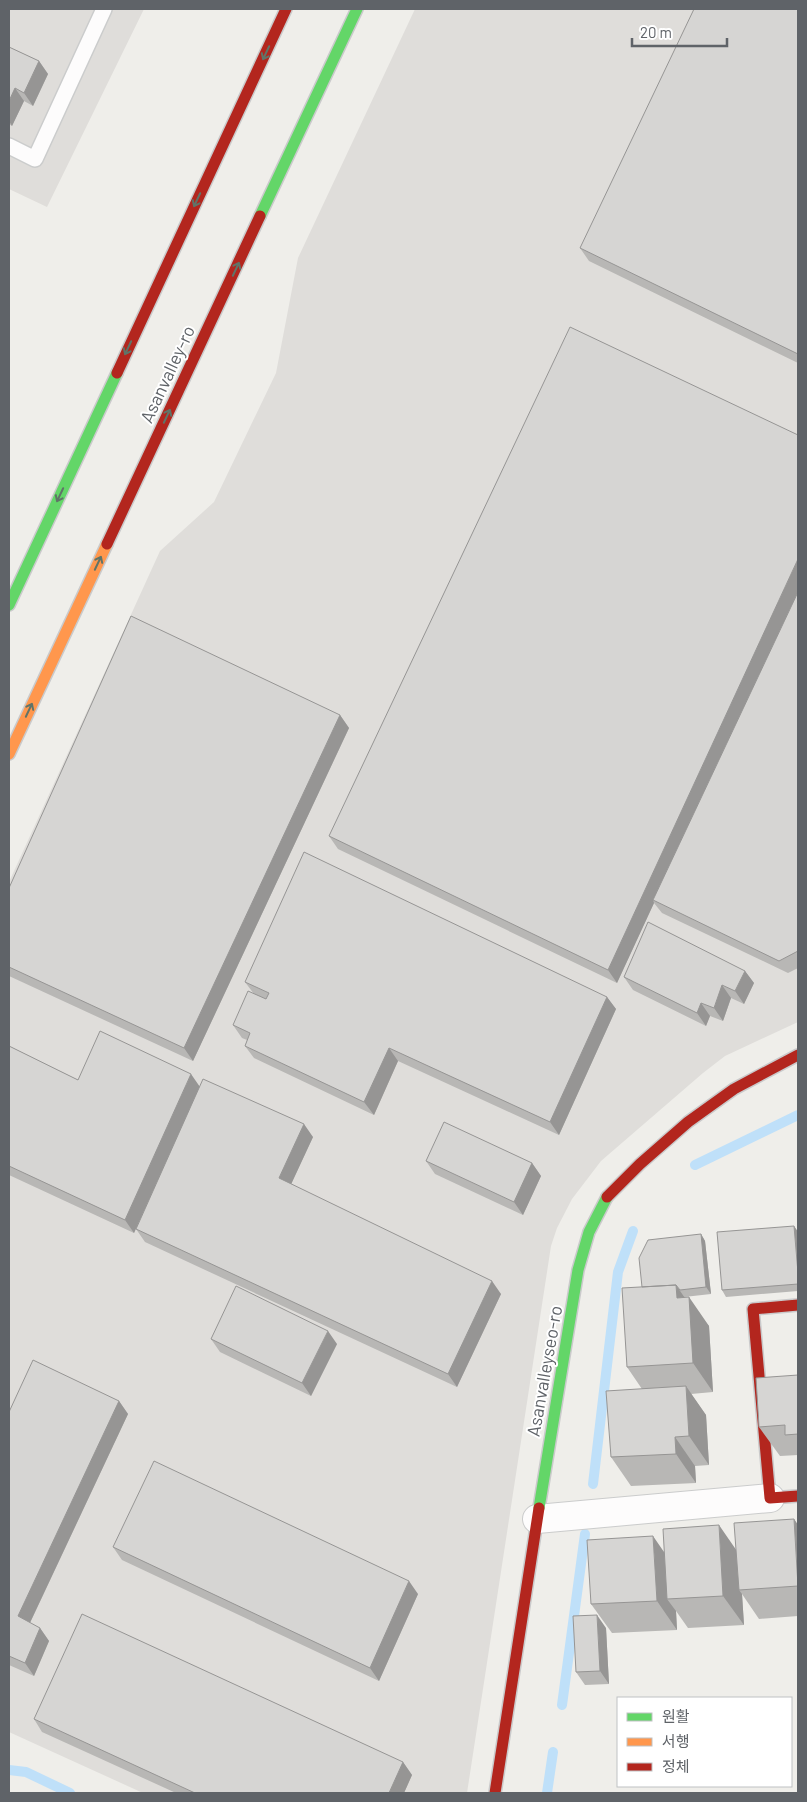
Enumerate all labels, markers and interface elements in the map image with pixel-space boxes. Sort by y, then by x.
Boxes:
scale bar [632,15,727,47]
text: 20 m [640,23,672,41]
one-way arrow [260,45,270,60]
one-way arrow [192,192,201,207]
one-way arrow [232,262,241,277]
street label: Asanvalley-ro [135,322,199,426]
one-way arrow [123,340,133,355]
one-way arrow [163,409,172,424]
one-way arrow [55,487,64,502]
one-way arrow [94,556,103,571]
one-way arrow [25,703,35,718]
street label: Asanvalleyseo-ro [522,1304,566,1438]
legend [617,1697,792,1787]
text: 원활 [662,1707,690,1725]
text: 서행 [662,1732,690,1750]
text: 정체 [662,1757,690,1775]

